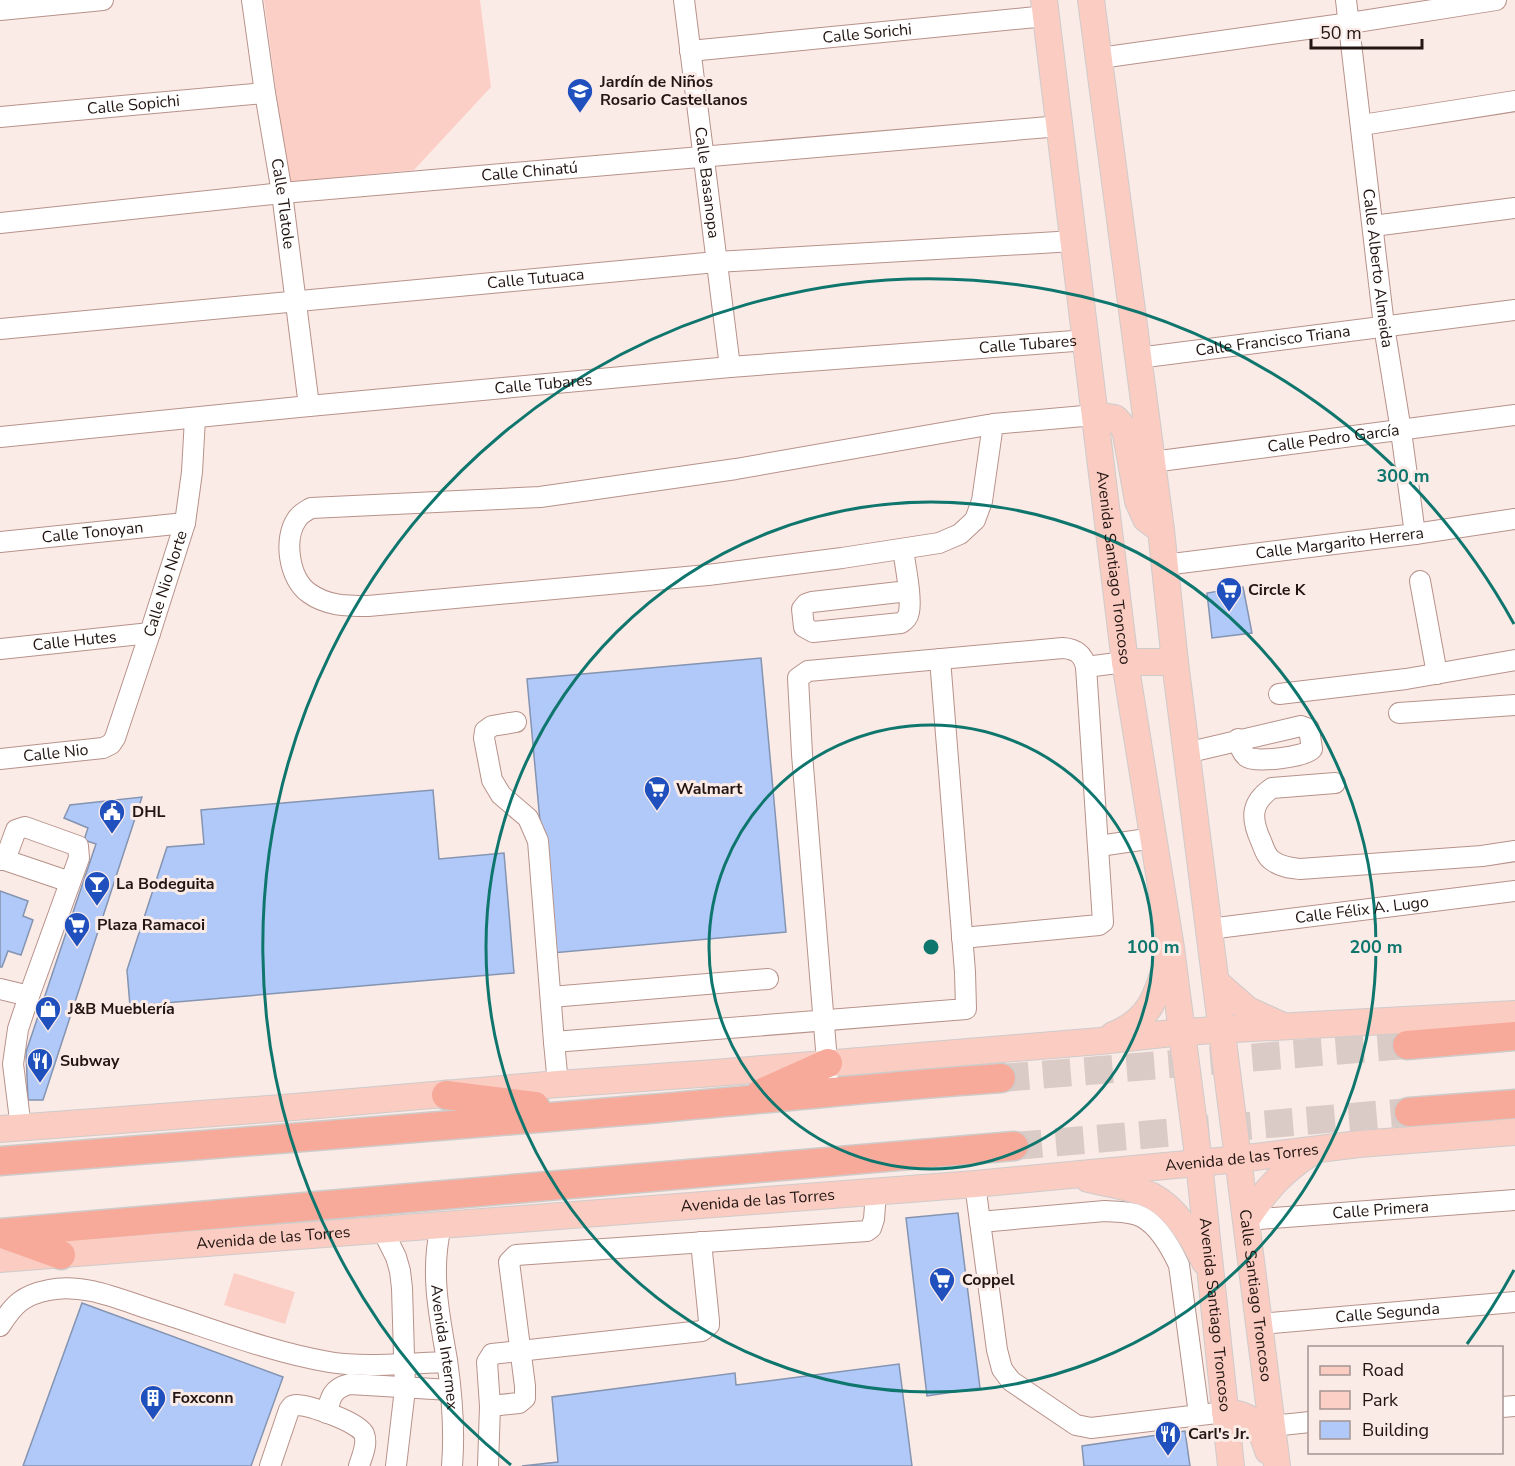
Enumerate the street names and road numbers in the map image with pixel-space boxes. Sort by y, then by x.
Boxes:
street label: Calle Sorichi [822,18,913,49]
street label: Calle Sopichi [86,90,181,120]
street label: Calle Basanopa [689,125,725,240]
street label: Calle Tlatole [265,157,300,250]
street label: Calle Chinatú [480,157,579,187]
street label: Calle Alberto Almeida [1357,187,1398,349]
street label: Calle Tutuaca [486,263,585,294]
street label: Calle Francisco Triana [1194,320,1352,362]
street label: Calle Tubares [978,330,1078,359]
street label: Calle Tubares [494,369,593,400]
street label: Calle Pedro García [1266,419,1401,458]
street label: Avenida Santiago Troncoso [1091,470,1136,666]
street label: Calle Tonoyan [41,516,144,549]
street label: Calle Margarito Herrera [1254,522,1425,565]
street label: Calle Nio Norte [138,528,193,640]
street label: Calle Hutes [32,626,117,656]
street label: Calle Nio [22,739,90,767]
street label: Calle Félix A. Lugo [1294,891,1430,929]
street label: Avenida de las Torres [1164,1138,1320,1177]
street label: Avenida de las Torres [680,1184,836,1218]
street label: Calle Primera [1332,1195,1430,1225]
street label: Calle Santiago Troncoso [1234,1208,1277,1383]
street label: Avenida Santiago Troncoso [1194,1217,1236,1413]
street label: Avenida de las Torres [195,1221,351,1255]
street label: Avenida Intermex [425,1284,463,1411]
street label: Calle Segunda [1334,1298,1441,1328]

